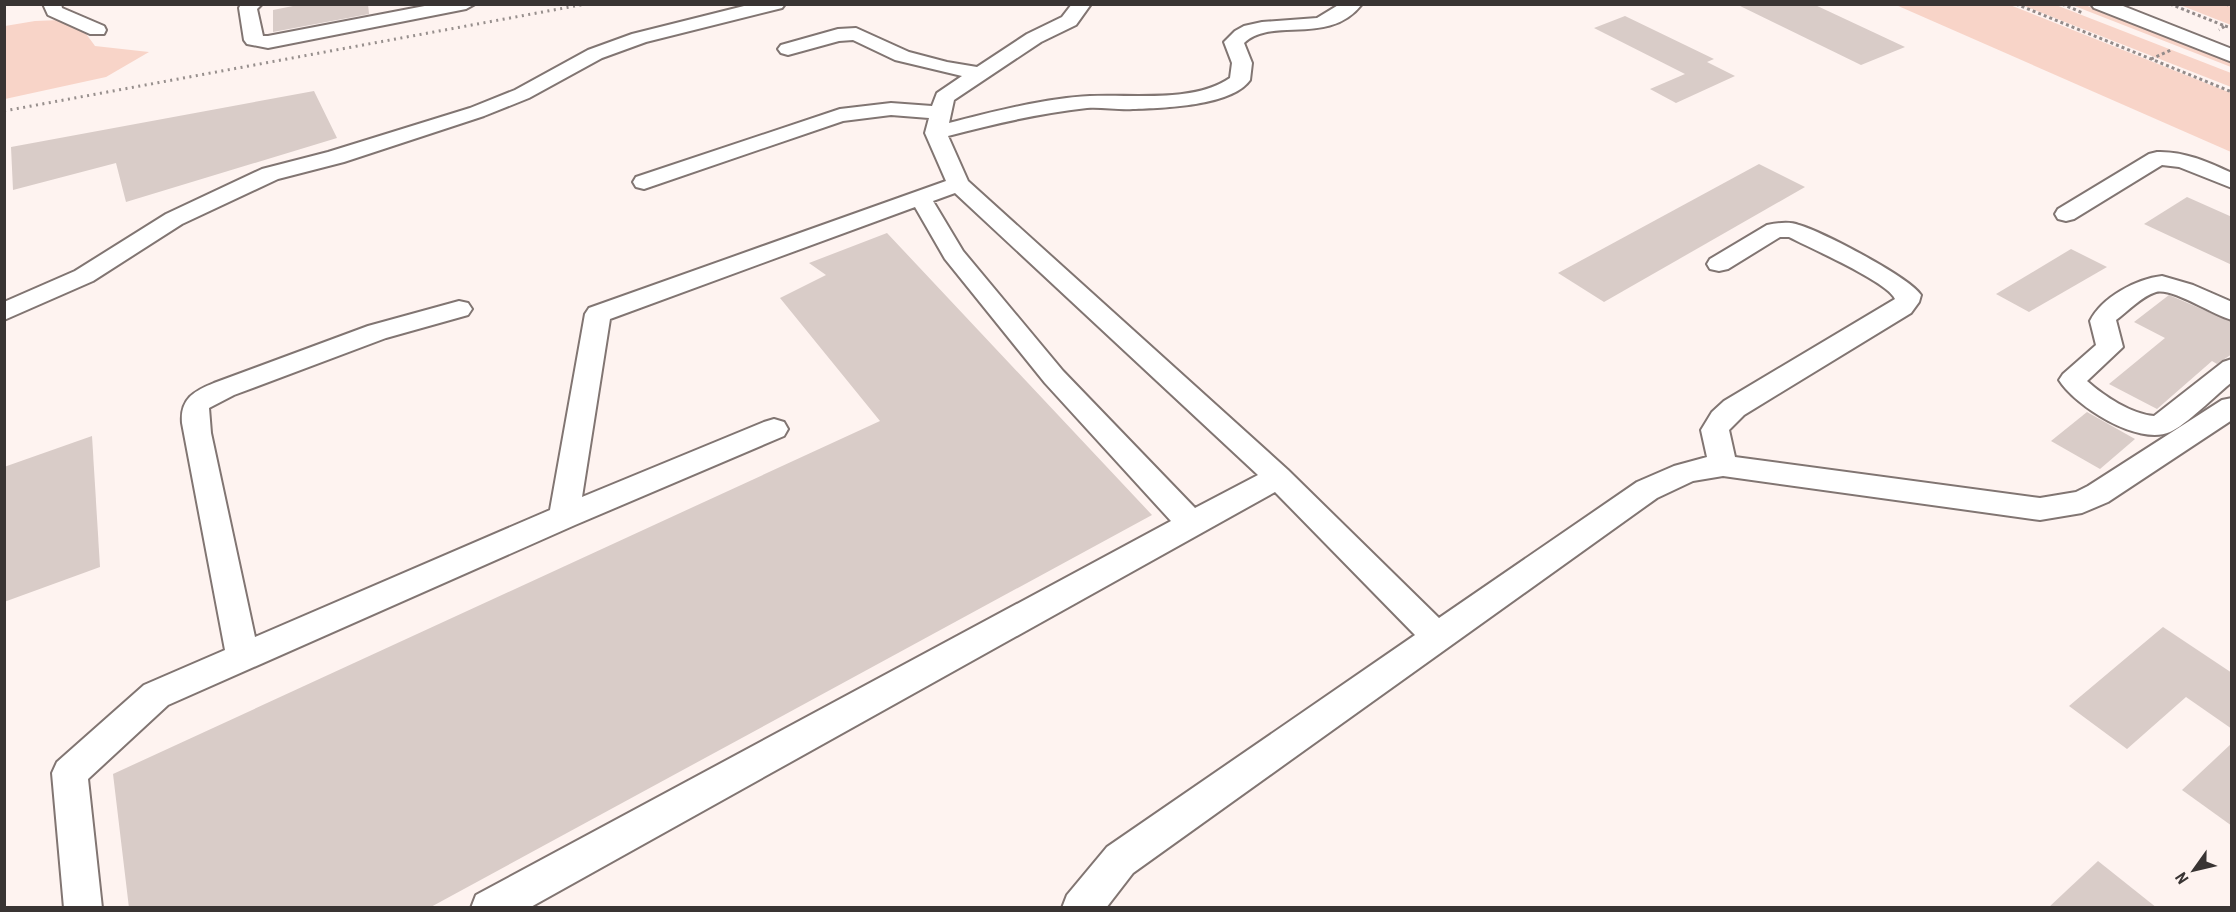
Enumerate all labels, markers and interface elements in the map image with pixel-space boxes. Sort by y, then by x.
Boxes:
north arrow [2164,840,2224,900]
text: N [2171,869,2193,887]

